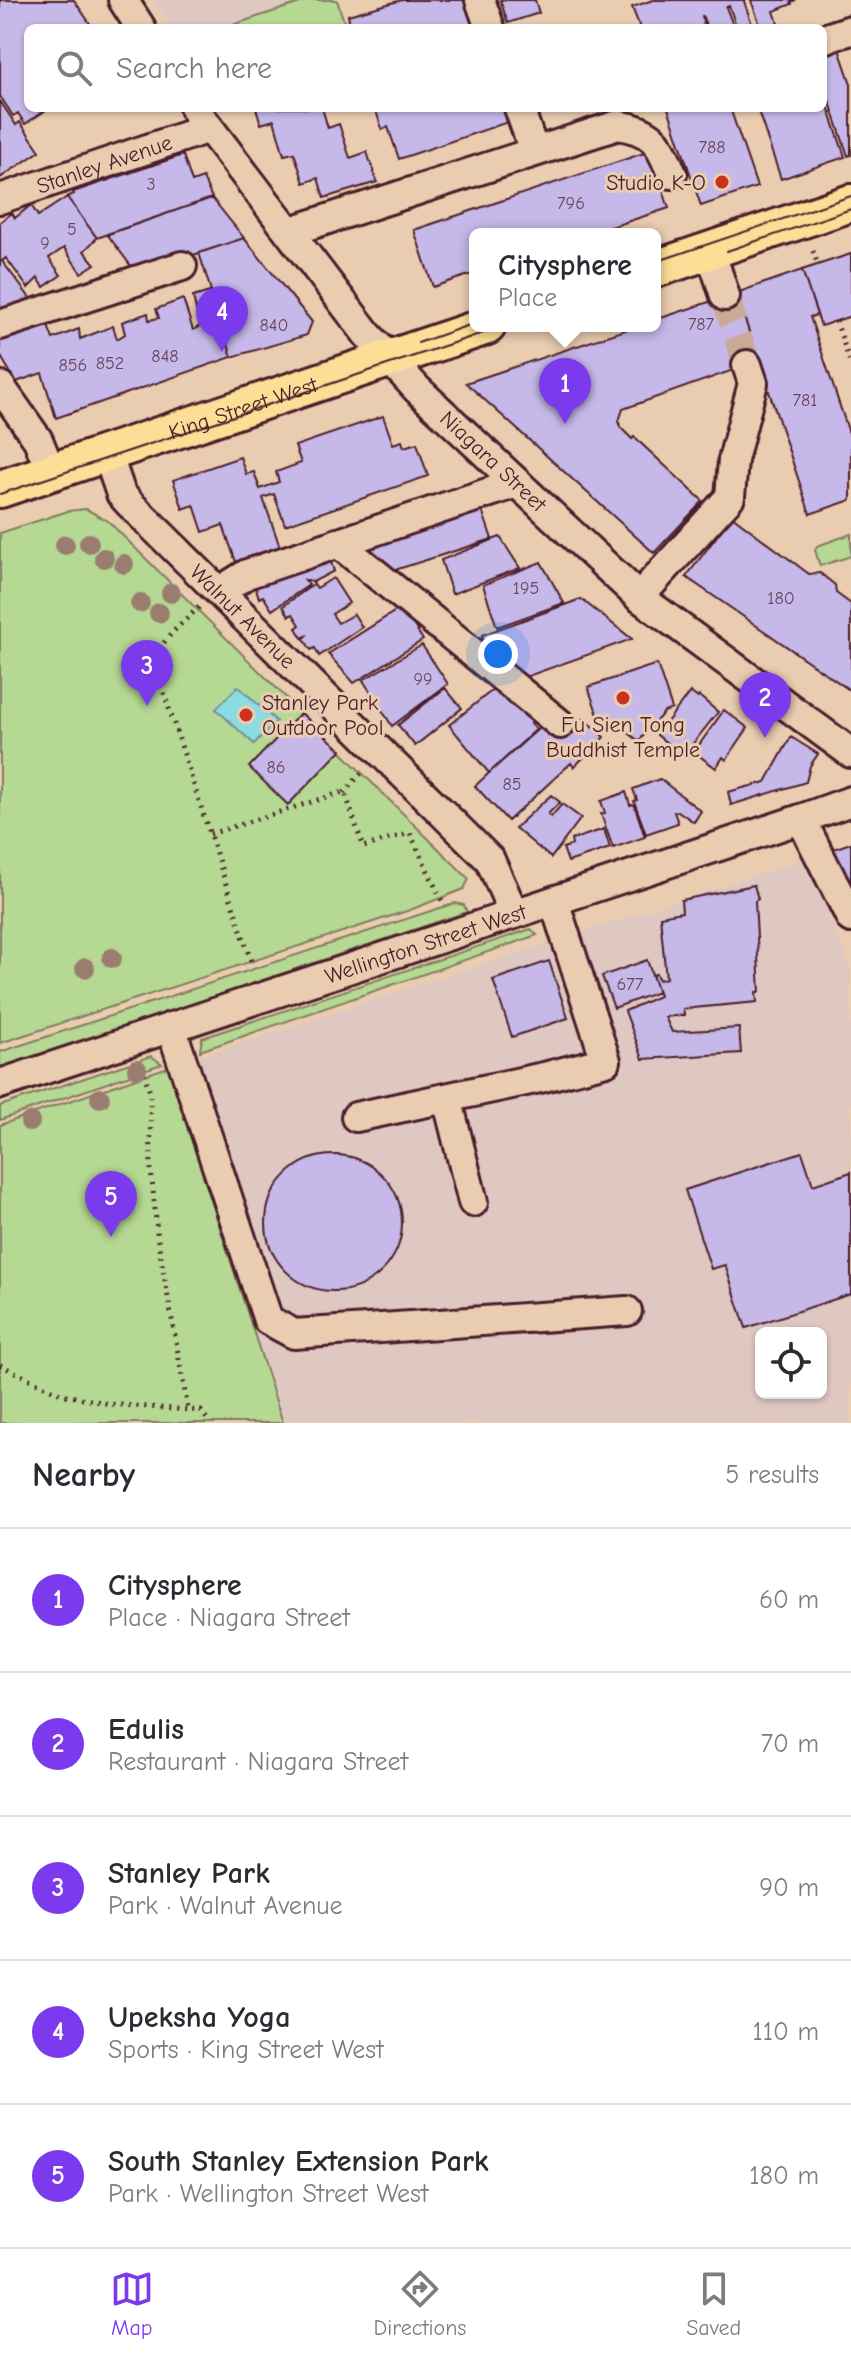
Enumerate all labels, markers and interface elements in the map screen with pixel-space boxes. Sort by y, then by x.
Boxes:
search box [24,24,827,112]
icon: search [52,46,96,90]
text: Search here [116,51,272,86]
street label: Stanley Avenue [33,130,176,200]
house number: 788 [699,137,725,158]
place label: Studio K-O [606,170,706,196]
marker: Studio K-O [713,173,731,191]
house number: 3 [146,174,156,195]
house number: 796 [557,193,585,214]
house number: 5 [67,219,77,240]
popup [469,228,661,332]
house number: 9 [40,233,50,254]
text: Citysphere [498,248,632,283]
text: Place [498,283,557,313]
pin: 4 [196,286,248,352]
house number: 787 [688,314,715,335]
house number: 840 [260,315,288,336]
house number: 848 [151,346,179,367]
house number: 852 [96,353,124,374]
house number: 856 [59,355,87,376]
pin: 1 [539,358,591,424]
street label: King Street West [165,372,321,446]
house number: 781 [793,390,817,411]
street label: Niagara Street [434,406,552,518]
street label: Walnut Avenue [184,559,301,674]
house number: 195 [513,578,539,599]
house number: 180 [767,588,795,609]
your location [478,634,518,674]
pin: 3 [121,640,173,706]
house number: 99 [413,669,433,690]
pin: 2 [739,672,791,738]
marker: Fu Sien Tong Buddhist Temple [614,689,632,707]
place label: Stanley Park Outdoor Pool [262,690,384,741]
marker: Stanley Park Outdoor Pool [237,706,255,724]
place label: Fu Sien Tong Buddhist Temple [546,712,700,763]
house number: 86 [266,757,286,778]
house number: 85 [502,774,522,795]
street label: Wellington Street West [322,899,530,990]
house number: 677 [617,974,644,995]
pin: 5 [85,1171,137,1237]
map controls [755,1327,827,1399]
button: locate [755,1327,827,1399]
text: Nearby [32,1455,135,1495]
text: 5 results [725,1460,819,1490]
text: Citysphere [108,1568,242,1603]
text: 1 [53,1585,63,1615]
text: 60 m [759,1585,819,1615]
text: Place · Niagara Street [108,1603,350,1633]
text: Edulis [108,1712,184,1747]
text: 2 [52,1729,64,1759]
text: 70 m [761,1729,819,1759]
text: Restaurant · Niagara Street [108,1747,408,1777]
text: Stanley Park [108,1856,270,1891]
text: 3 [52,1873,64,1903]
text: 90 m [759,1873,819,1903]
text: Park · Walnut Avenue [108,1891,343,1921]
text: Upeksha Yoga [108,2000,290,2035]
text: 4 [52,2017,64,2047]
text: 110 m [752,2017,819,2047]
text: Sports · King Street West [108,2035,384,2065]
text: South Stanley Extension Park [108,2144,489,2179]
text: 5 [51,2161,65,2191]
text: 180 m [749,2161,819,2191]
text: Park · Wellington Street West [108,2179,428,2209]
tab: Map [110,2267,154,2341]
tab: Directions [374,2267,467,2341]
tab: Saved [686,2267,741,2341]

